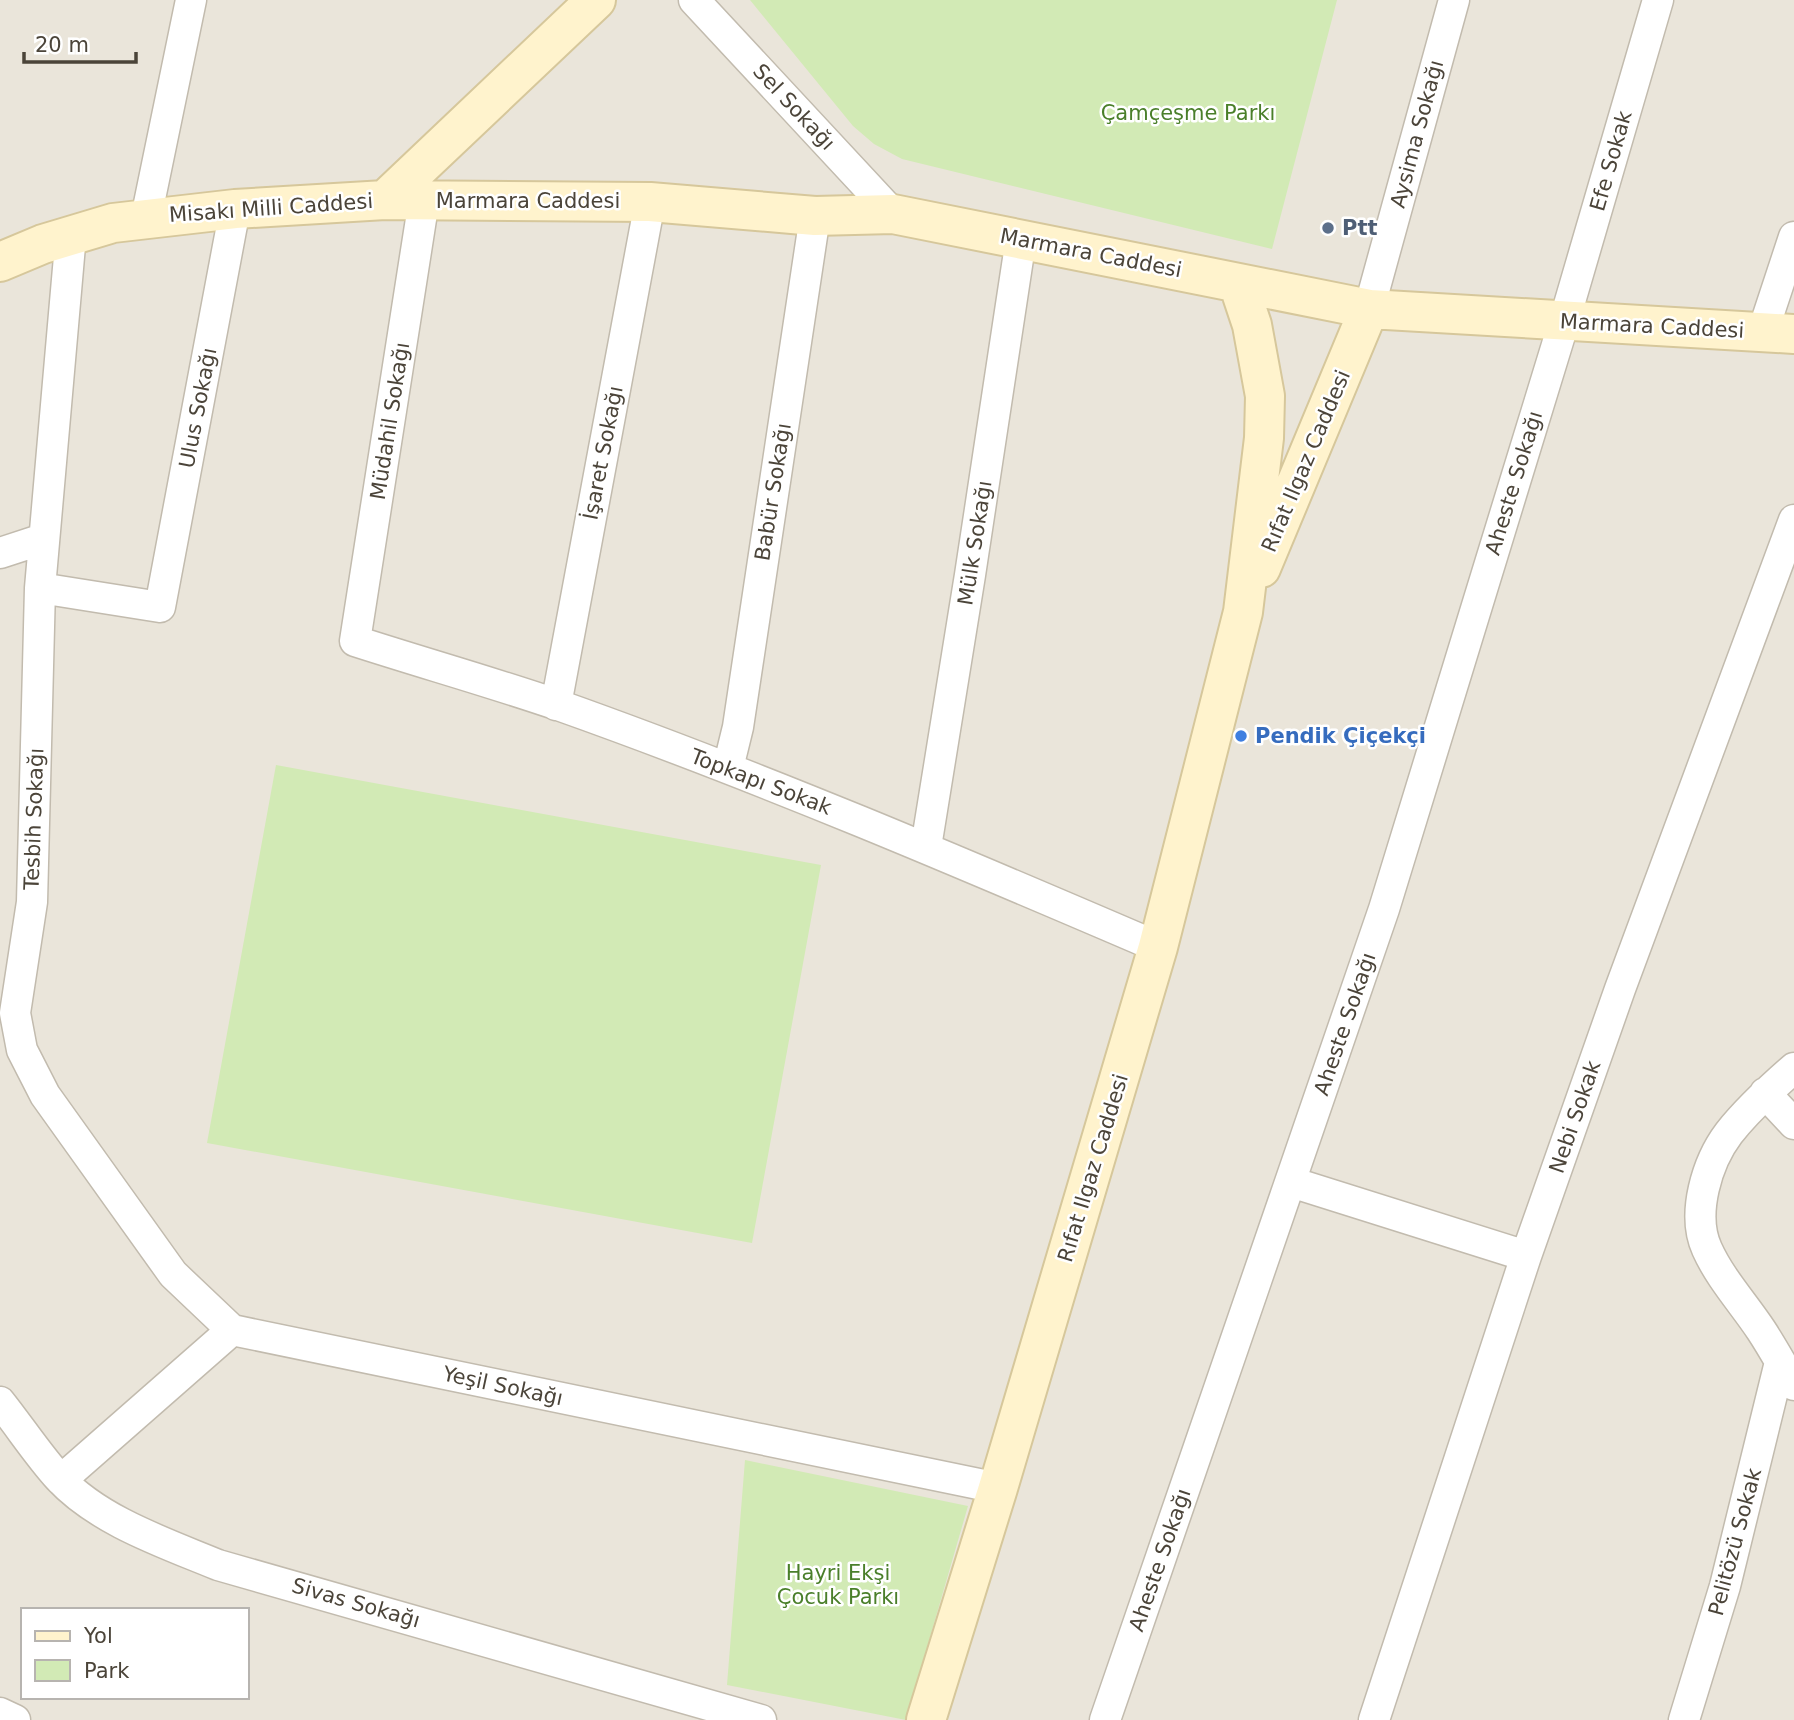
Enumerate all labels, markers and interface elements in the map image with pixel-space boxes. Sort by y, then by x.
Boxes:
scale bar [24,21,136,65]
text: 20 m [35,33,89,57]
street label: Aysima Sokağı [1386,57,1448,211]
street label: Sel Sokağı [748,59,840,155]
park label: Çamçeşme Parkı [1101,101,1275,125]
street label: Efe Sokak [1585,107,1637,214]
street label: Misakı Milli Caddesi [168,189,374,227]
street label: Marmara Caddesi [436,189,620,213]
place label: Ptt [1342,216,1377,240]
marker: Ptt [1320,220,1336,236]
street label: Marmara Caddesi [998,224,1184,282]
street label: Marmara Caddesi [1559,309,1745,343]
street label: Müdahil Sokağı [366,340,414,502]
street label: Ulus Sokağı [175,346,221,470]
street label: Rıfat Ilgaz Caddesi [1257,366,1355,556]
street label: İşaret Sokağı [577,384,628,522]
street label: Aheste Sokağı [1481,408,1547,558]
street label: Babür Sokağı [750,421,796,563]
street label: Mülk Sokağı [953,479,997,607]
place label: Pendik Çiçekçi [1255,724,1426,748]
marker: Pendik Çiçekçi [1233,728,1249,744]
street label: Topkapı Sokak [686,744,836,820]
street label: Tesbih Sokağı [19,747,48,892]
street label: Aheste Sokağı [1309,949,1381,1099]
street label: Nebi Sokak [1545,1057,1606,1176]
street label: Rıfat Ilgaz Caddesi [1053,1071,1133,1265]
street label: Yeşil Sokağı [440,1361,565,1410]
street label: Pelitözü Sokak [1704,1465,1766,1618]
street label: Aheste Sokağı [1124,1485,1196,1635]
park label: Hayri Ekşi Çocuk Parkı [777,1561,899,1609]
street label: Sivas Sokağı [289,1573,423,1633]
legend [21,1608,248,1699]
text: Yol [83,1624,113,1648]
text: Park [84,1659,130,1683]

